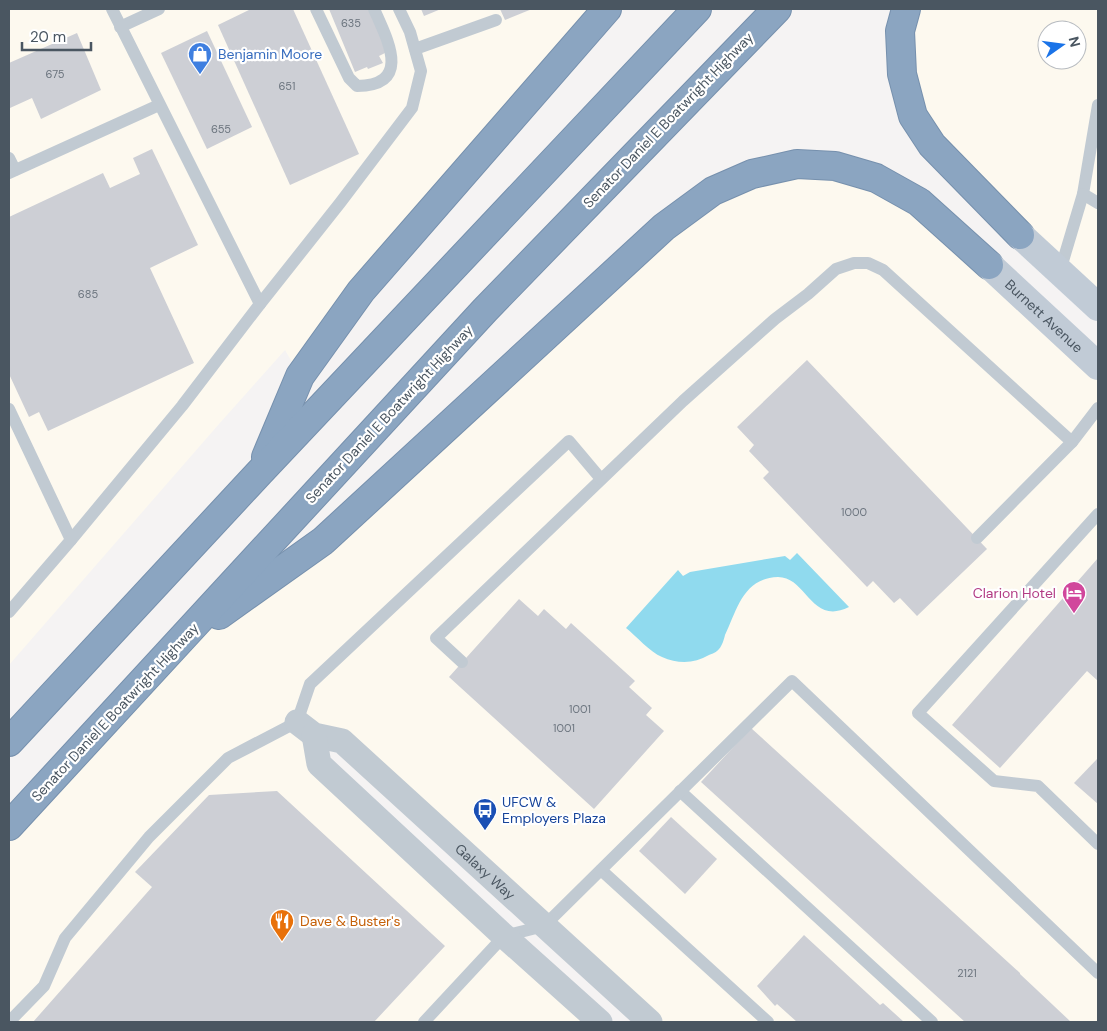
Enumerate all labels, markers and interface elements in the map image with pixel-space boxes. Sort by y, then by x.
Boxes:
house number: 635 [341,16,361,30]
scale bar [22,20,91,52]
north arrow [1037,20,1087,70]
text: 20 m [30,27,66,47]
street label: Senator Daniel E Boatwright Highway [579,28,757,212]
text: N [1065,35,1085,49]
shop icon: Benjamin Moore [187,41,213,75]
place label: Benjamin Moore [218,45,322,63]
house number: 675 [46,67,65,81]
house number: 651 [279,79,295,93]
house number: 655 [211,122,231,136]
street label: Burnett Avenue [1001,275,1087,357]
house number: 685 [78,287,98,301]
street label: Senator Daniel E Boatwright Highway [301,321,477,507]
house number: 1000 [841,505,867,519]
hotel icon: Clarion Hotel [1061,580,1087,614]
place label: Clarion Hotel [973,584,1056,602]
street label: Senator Daniel E Boatwright Highway [27,619,203,805]
house number: 1001 [569,702,591,716]
house number: 1001 [553,721,575,735]
place label: UFCW & Employers Plaza [502,793,606,827]
bus stop icon: UFCW & Employers Plaza [472,797,498,831]
street label: Galaxy Way [451,840,519,904]
restaurant icon: Dave & Buster's [269,908,295,942]
place label: Dave & Buster's [300,912,401,930]
house number: 2121 [957,966,977,980]

